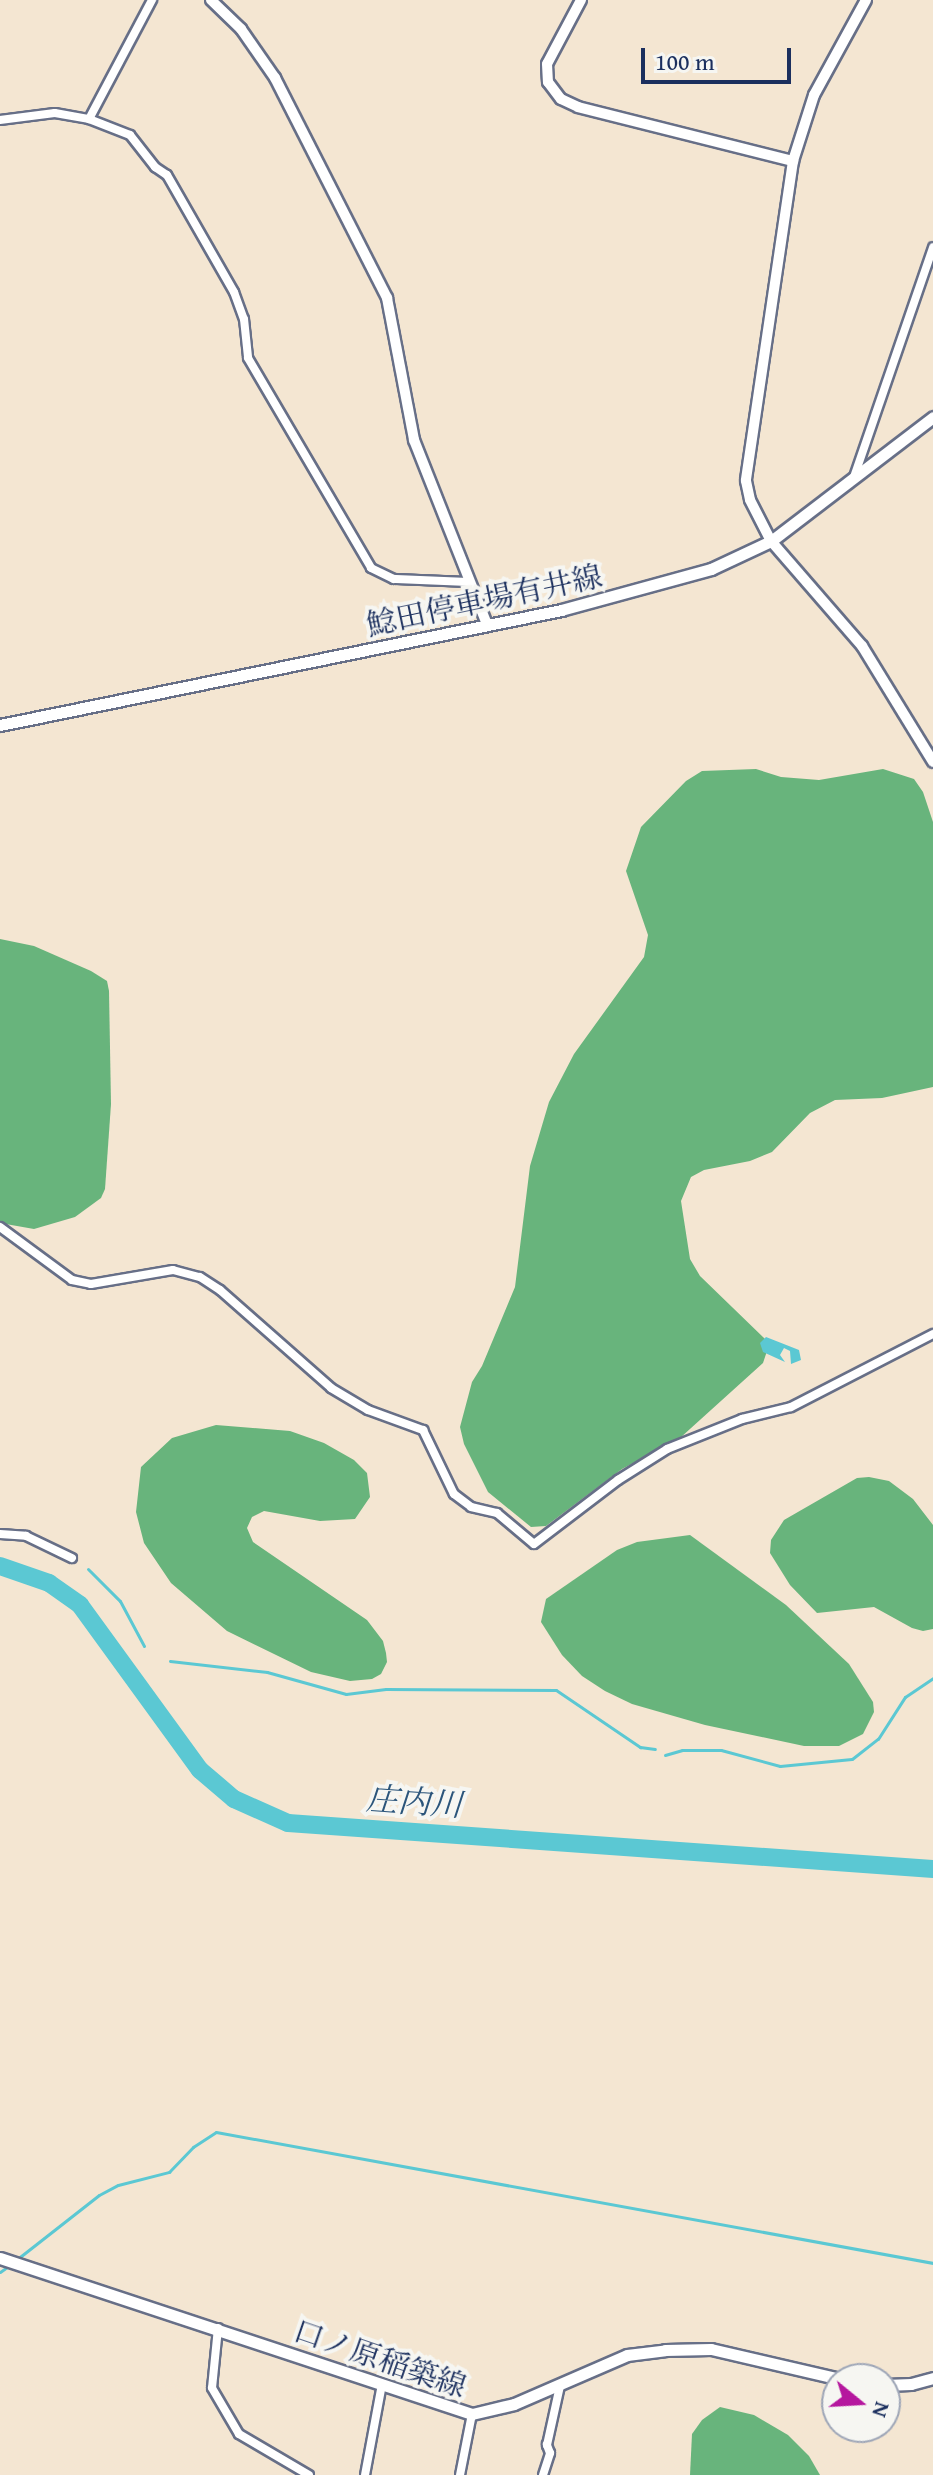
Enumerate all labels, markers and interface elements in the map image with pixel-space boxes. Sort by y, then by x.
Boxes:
scale bar [645,32,795,82]
text: 100 m [655,44,715,79]
street label: 鯰田停車場有井線 [363,557,605,643]
water label: 庄内川 [365,1779,463,1825]
street label: 口ノ原稲築線 [289,2312,471,2404]
north arrow [821,2363,901,2443]
text: N [864,2398,899,2422]

